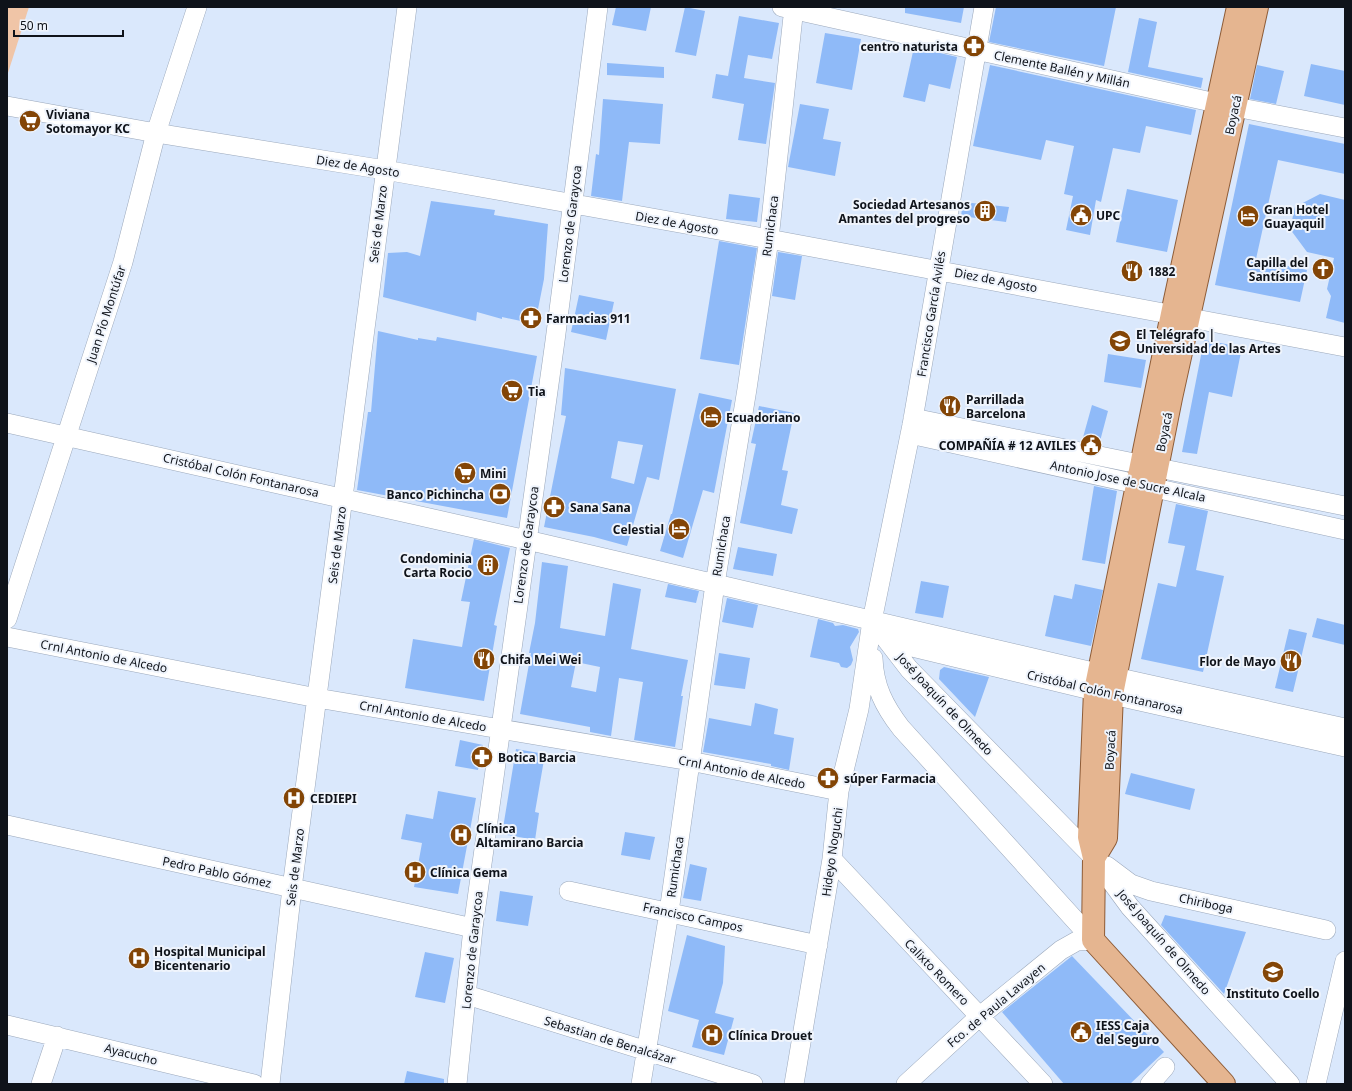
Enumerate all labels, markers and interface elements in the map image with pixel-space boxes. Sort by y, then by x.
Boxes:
scale bar [14,12,123,38]
text: 50 m [20,17,48,34]
pharmacy icon: centro naturista [961,33,987,59]
place label: centro naturista [861,38,958,55]
street label: Clemente Ballén y Millán [992,46,1132,92]
street label: Boyacá [1221,94,1245,136]
place label: Viviana Sotomayor KC [46,106,130,137]
supermarket icon: Viviana Sotomayor KC [17,108,43,134]
street label: Diez de Agosto [315,151,401,181]
street label: Lorenzo de Garaycoa [554,164,586,284]
street label: Seis de Marzo [365,184,391,264]
street label: Rumichaca [758,194,782,258]
place label: Sociedad Artesanos Amantes del progreso [838,196,970,227]
building icon: Sociedad Artesanos Amantes del progreso [972,198,998,224]
place label: Gran Hotel Guayaquil [1264,201,1329,232]
public building icon: UPC [1068,202,1094,228]
hotel icon: Gran Hotel Guayaquil [1235,203,1261,229]
street label: Diez de Agosto [634,207,720,239]
place label: UPC [1096,207,1121,224]
street label: Francisco García Avilés [913,250,949,378]
place label: Capilla del Santísimo [1246,254,1308,285]
church icon: Capilla del Santísimo [1310,256,1336,282]
restaurant icon: 1882 [1119,258,1145,284]
street label: Juan Pío Montúfar [82,263,130,366]
place label: 1882 [1148,263,1176,280]
street label: Diez de Agosto [953,264,1039,296]
pharmacy icon: Farmacias 911 [518,305,544,331]
place label: Farmacias 911 [546,310,631,327]
place label: El Telégrafo | Universidad de las Artes [1136,326,1281,357]
school or university icon: El Telégrafo | Universidad de las Artes [1107,328,1133,354]
supermarket icon: Tia [499,378,525,404]
place label: Tia [528,383,546,400]
place label: Parrillada Barcelona [966,391,1026,422]
restaurant icon: Parrillada Barcelona [937,393,963,419]
hotel icon: Ecuadoriano [698,404,724,430]
place label: Ecuadoriano [726,409,800,426]
street label: Boyacá [1152,411,1176,453]
public building icon: COMPAÑÍA # 12 AVILES [1078,432,1104,458]
place label: COMPAÑÍA # 12 AVILES [939,437,1076,454]
street label: Cristóbal Colón Fontanarosa [161,449,321,501]
street label: Antonio Jose de Sucre Alcala [1049,456,1207,506]
supermarket icon: Mini [452,460,478,486]
place label: Mini [480,465,506,482]
bank icon: Banco Pichincha [487,481,513,507]
street label: Lorenzo de Garaycoa [509,485,543,605]
place label: Banco Pichincha [387,486,484,503]
pharmacy icon: Sana Sana [541,494,567,520]
place label: Sana Sana [570,499,631,516]
street label: Seis de Marzo [324,505,350,585]
street label: Rumichaca [708,514,734,578]
hotel icon: Celestial [666,516,692,542]
place label: Celestial [613,521,664,538]
place label: Condominia Carta Rocio [400,550,472,581]
building icon: Condominia Carta Rocio [475,552,501,578]
street label: Crnl Antonio de Alcedo [39,635,169,677]
restaurant icon: Chifa Mei Wei [471,646,497,672]
street label: José Joaquín de Olmedo [892,648,997,759]
restaurant icon: Flor de Mayo [1278,648,1304,674]
place label: Chifa Mei Wei [500,651,581,668]
place label: Flor de Mayo [1199,653,1276,670]
street label: Cristóbal Colón Fontanarosa [1025,666,1185,718]
street label: Crnl Antonio de Alcedo [358,696,488,736]
street label: Boyacá [1100,729,1120,771]
pharmacy icon: Botica Barcia [469,744,495,770]
place label: Botica Barcia [498,749,576,766]
street label: Crnl Antonio de Alcedo [677,751,807,793]
pharmacy icon: súper Farmacia [815,765,841,791]
place label: súper Farmacia [844,770,936,787]
hospital icon: CEDIEPI [281,785,307,811]
place label: CEDIEPI [310,790,357,807]
street label: Hideyo Noguchi [817,806,847,898]
place label: Clínica Altamirano Barcia [476,820,584,851]
hospital icon: Clínica Altamirano Barcia [448,822,474,848]
street label: Seis de Marzo [282,827,308,907]
street label: Rumichaca [662,835,688,899]
street label: Pedro Pablo Gómez [161,852,273,892]
hospital icon: Clínica Gema [402,859,428,885]
place label: Clínica Gema [430,864,508,881]
street label: José Joaquín de Olmedo [1113,885,1214,998]
street label: Chiriboga [1177,889,1235,917]
street label: Lorenzo de Garaycoa [457,890,487,1010]
street label: Francisco Campos [641,898,745,936]
street label: Calixto Romero [901,935,973,1009]
place label: Hospital Municipal Bicentenario [154,943,266,974]
hospital icon: Hospital Municipal Bicentenario [126,945,152,971]
street label: Fco. de Paula Lavayen [943,959,1049,1051]
school or university icon: Instituto Coello [1260,959,1286,985]
place label: Instituto Coello [1226,985,1320,1002]
street label: Sebastian de Benalcázar [542,1012,678,1068]
place label: IESS Caja del Seguro [1096,1017,1159,1048]
public building icon: IESS Caja del Seguro [1068,1019,1094,1045]
hospital icon: Clínica Drouet [699,1022,725,1048]
place label: Clínica Drouet [728,1027,812,1044]
street label: Ayacucho [103,1039,159,1069]

